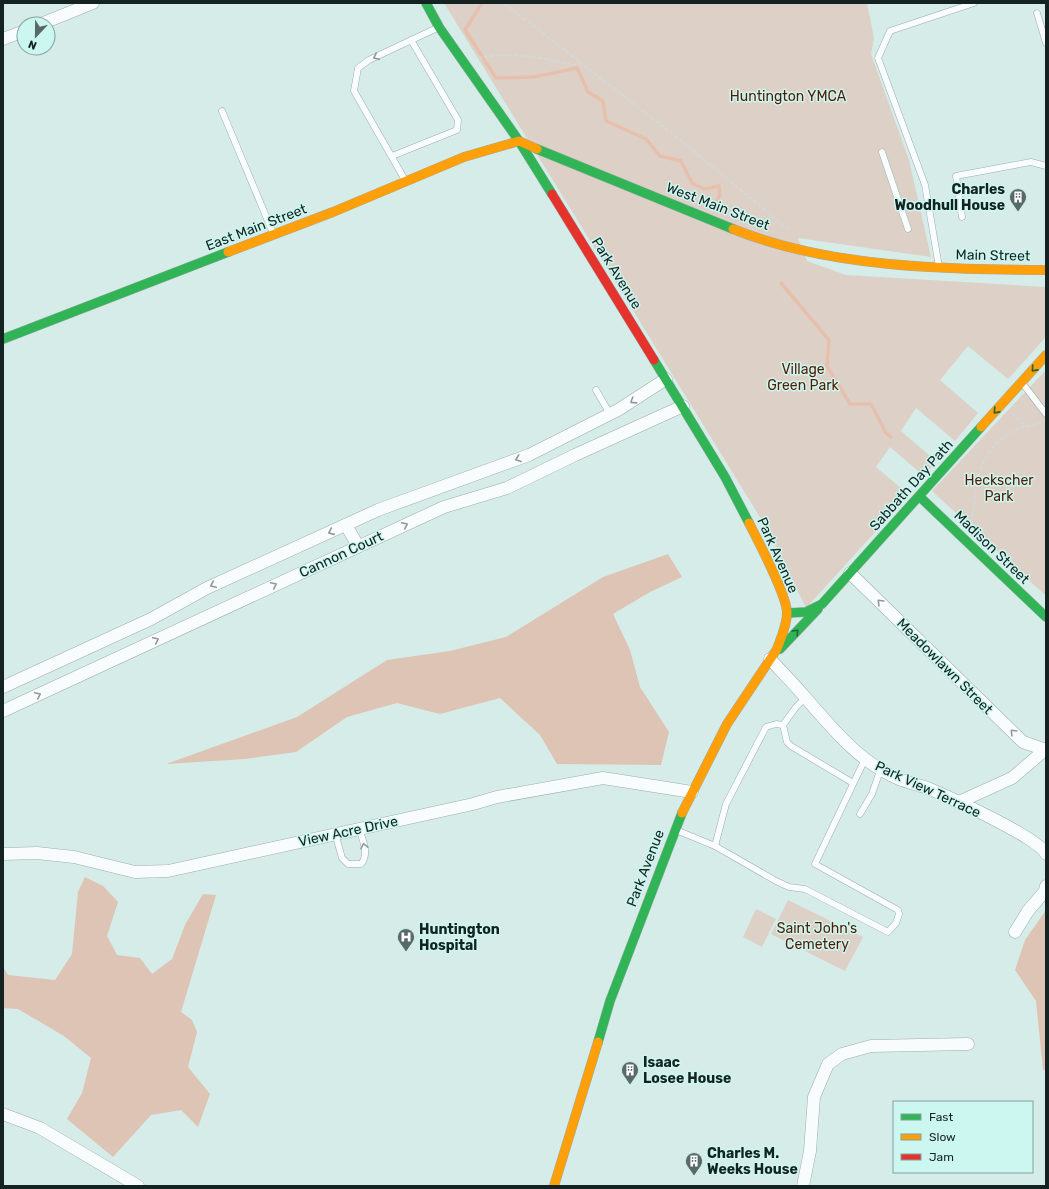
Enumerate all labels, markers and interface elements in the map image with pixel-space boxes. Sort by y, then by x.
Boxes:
north arrow [16,16,56,56]
text: N [26,37,39,52]
one-way arrow [373,52,380,60]
park label: Huntington YMCA [730,88,847,105]
street label: West Main Street [664,179,772,234]
place label: Charles Woodhull House [895,181,1005,214]
building icon: Charles Woodhull House [1008,187,1028,212]
street label: East Main Street [203,200,310,255]
street label: Park Avenue [588,234,645,312]
street label: Main Street [956,246,1031,265]
park label: Village Green Park [767,361,839,394]
one-way arrow [1032,364,1039,371]
one-way arrow [630,396,637,403]
one-way arrow [993,406,1001,414]
street label: Sabbath Day Path [866,436,957,534]
one-way arrow [514,455,521,463]
park label: Heckscher Park [964,472,1034,505]
street label: Madison Street [950,507,1033,588]
street label: Park Avenue [753,515,802,596]
one-way arrow [400,522,408,530]
street label: Cannon Court [297,527,386,581]
one-way arrow [328,527,335,535]
one-way arrow [209,580,217,588]
one-way arrow [270,582,277,590]
one-way arrow [877,599,885,606]
street label: Meadowlawn Street [893,615,997,718]
one-way arrow [791,629,799,637]
one-way arrow [152,637,160,645]
one-way arrow [34,692,42,700]
one-way arrow [1010,729,1018,737]
street label: Park View Terrace [872,758,983,821]
street label: View Acre Drive [297,813,400,850]
street label: Park Avenue [623,827,668,909]
one-way arrow [360,843,369,850]
park label: Saint John's Cemetery [777,920,857,953]
place label: Huntington Hospital [419,921,500,954]
hospital icon: Huntington Hospital [396,927,416,952]
place label: Isaac Losee House [643,1054,731,1087]
building icon: Isaac Losee House [620,1060,640,1085]
legend [893,1101,1033,1173]
text: Fast [929,1110,953,1124]
text: Slow [929,1130,956,1144]
place label: Charles M. Weeks House [707,1145,798,1178]
text: Jam [929,1150,954,1164]
building icon: Charles M. Weeks House [684,1151,704,1176]

